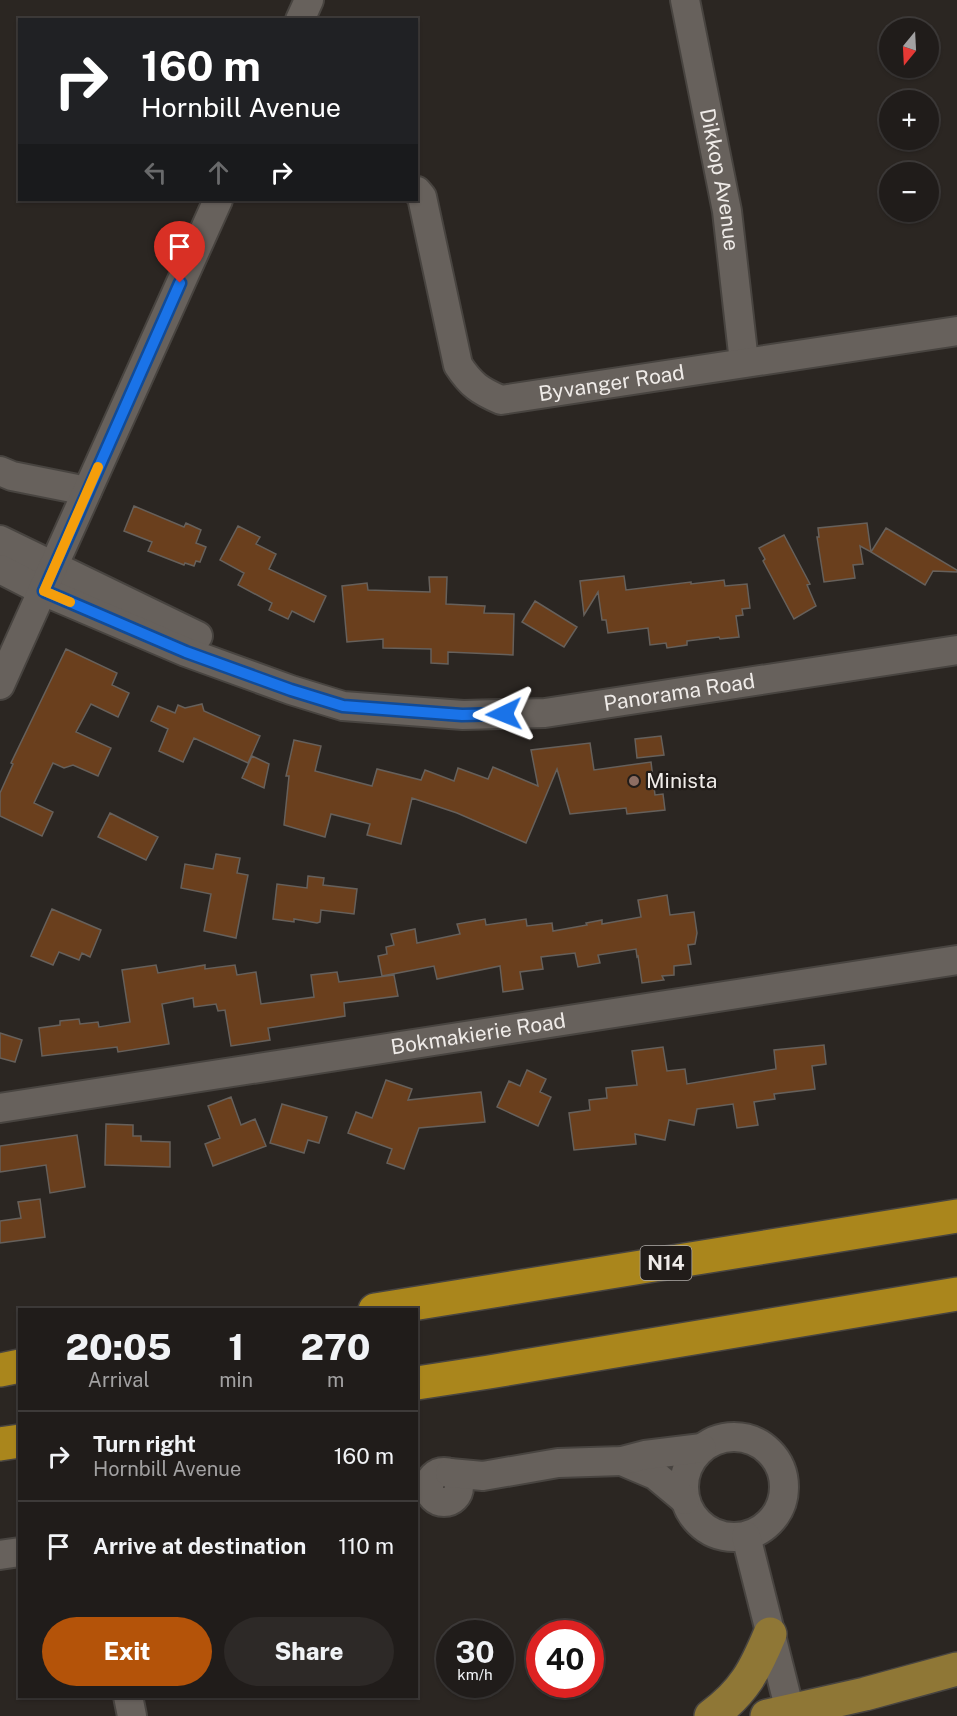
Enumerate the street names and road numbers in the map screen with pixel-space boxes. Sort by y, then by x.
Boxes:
street label: Dikkop Avenue [695,106,744,252]
street label: Byvanger Road [537,359,686,406]
street label: Panorama Road [602,668,757,716]
street label: Bokmakierie Road [389,1008,567,1059]
road number: N14 [640,1246,692,1280]

